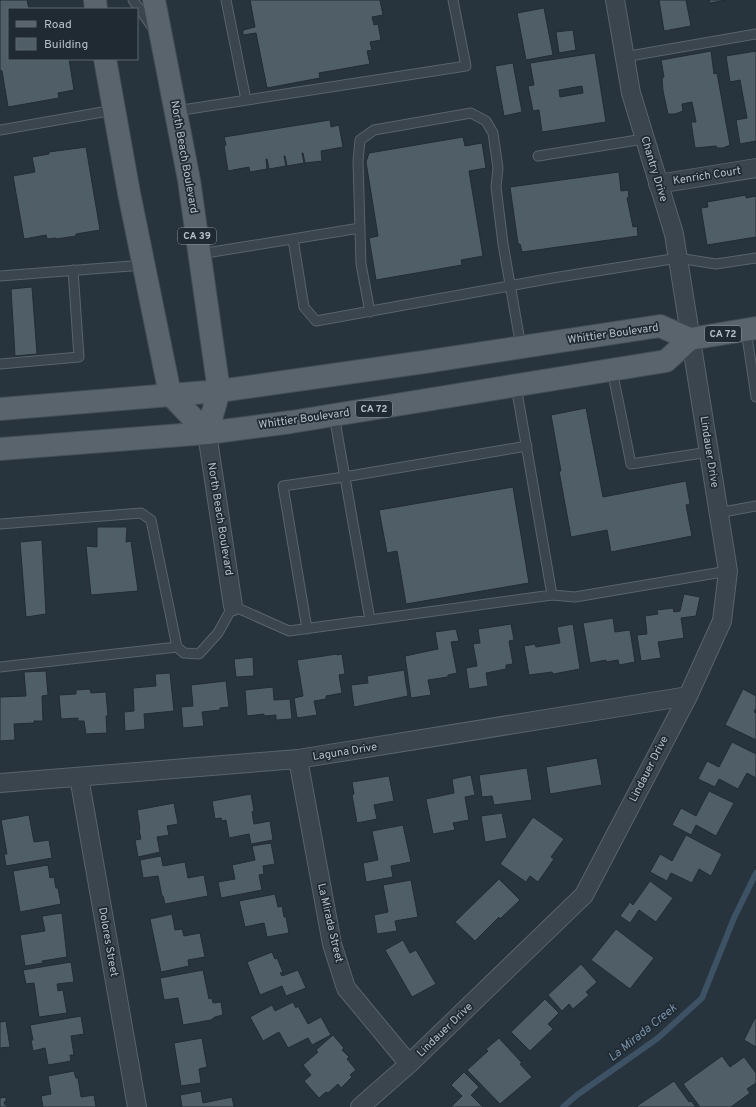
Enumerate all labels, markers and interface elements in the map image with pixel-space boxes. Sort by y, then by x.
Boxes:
legend [8,8,138,60]
text: Road [44,17,72,33]
text: Building [44,37,88,53]
street label: North Beach Boulevard [167,100,201,214]
street label: Chantry Drive [637,134,671,204]
street label: Kenrich Court [672,164,742,188]
road number: CA 39 [178,228,216,244]
street label: Whittier Boulevard [567,321,659,347]
road number: CA 72 [705,326,741,342]
road number: CA 72 [356,401,392,417]
street label: Whittier Boulevard [258,406,350,432]
street label: Lindauer Drive [696,415,722,489]
street label: North Beach Boulevard [204,461,236,577]
street label: Lindauer Drive [626,734,672,804]
street label: Laguna Drive [312,740,378,764]
street label: La Mirada Street [314,882,346,964]
street label: Dolores Street [95,906,121,978]
street label: Lindauer Drive [414,1000,476,1060]
water label: La Mirada Creek [605,1000,681,1066]

